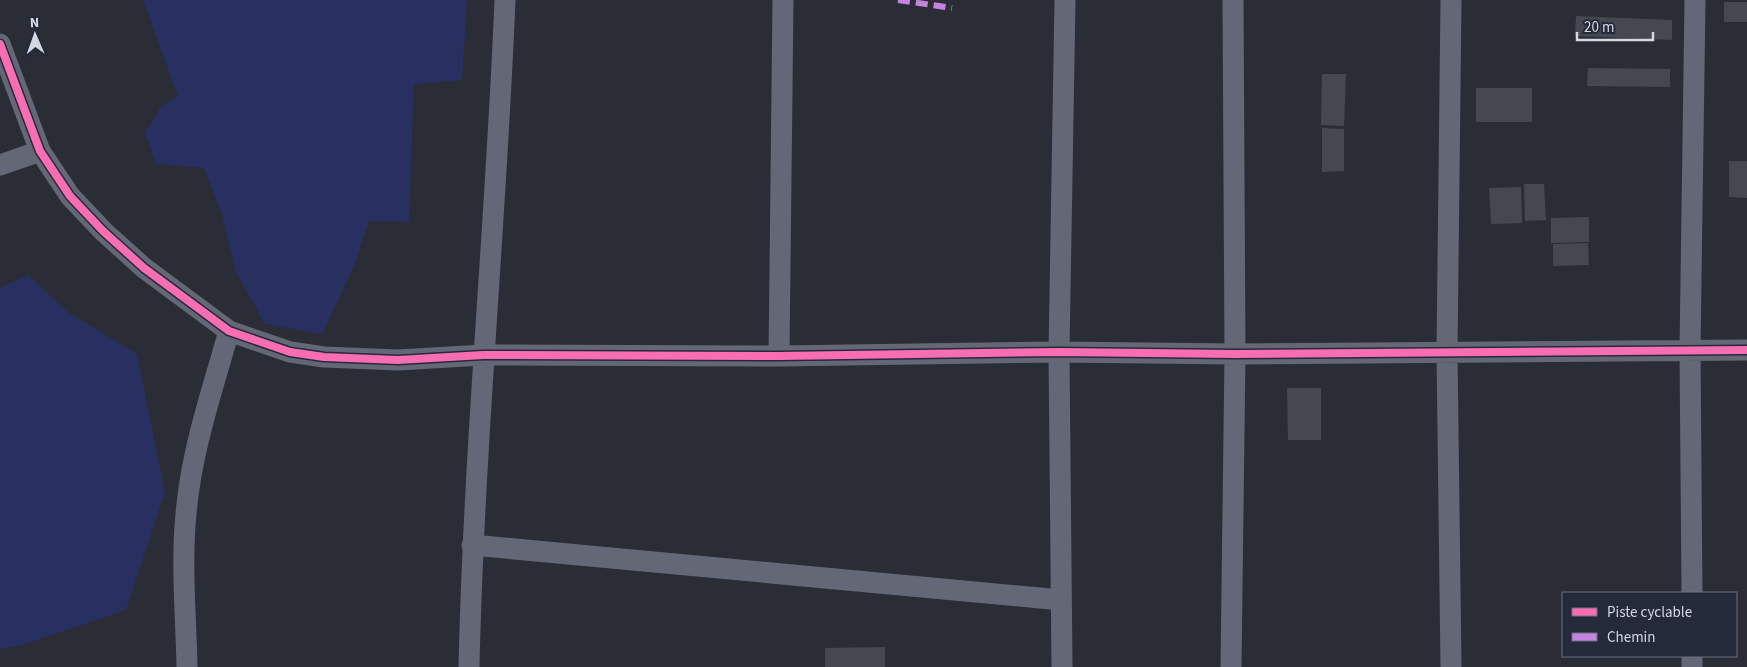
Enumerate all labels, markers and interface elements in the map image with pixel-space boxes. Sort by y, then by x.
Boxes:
north arrow [10,10,60,60]
scale bar [1577,10,1653,42]
text: N [30,13,40,33]
text: 20 m [1584,17,1614,38]
legend [1562,592,1737,657]
text: Piste cyclable [1607,602,1692,623]
text: Chemin [1607,627,1656,648]

